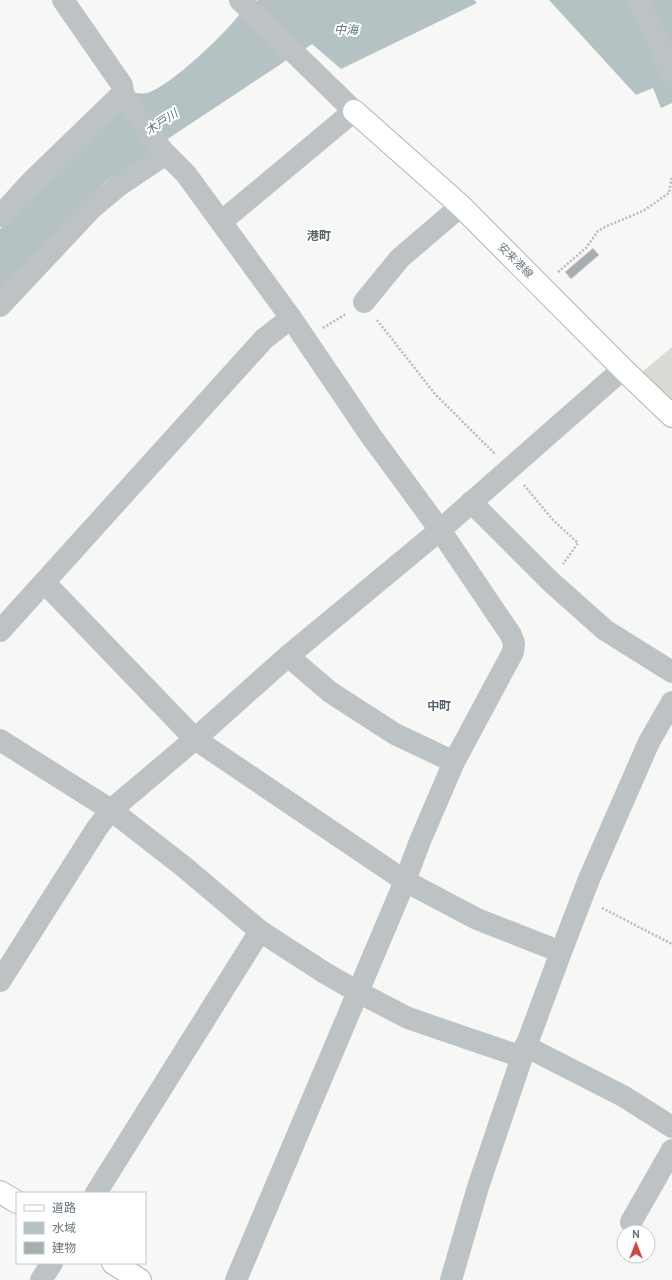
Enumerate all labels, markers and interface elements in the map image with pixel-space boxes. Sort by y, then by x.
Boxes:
water label: 中海 [334,23,360,39]
water label: 木戸川 [143,105,183,140]
district label: 港町 [307,229,331,245]
street label: 安来港線 [494,240,536,282]
district label: 中町 [427,699,451,715]
legend [16,1192,146,1264]
text: 道路 [52,1201,76,1217]
text: 水域 [52,1221,76,1237]
north arrow [616,1224,656,1264]
text: N [632,1228,640,1242]
text: 建物 [52,1241,76,1257]

